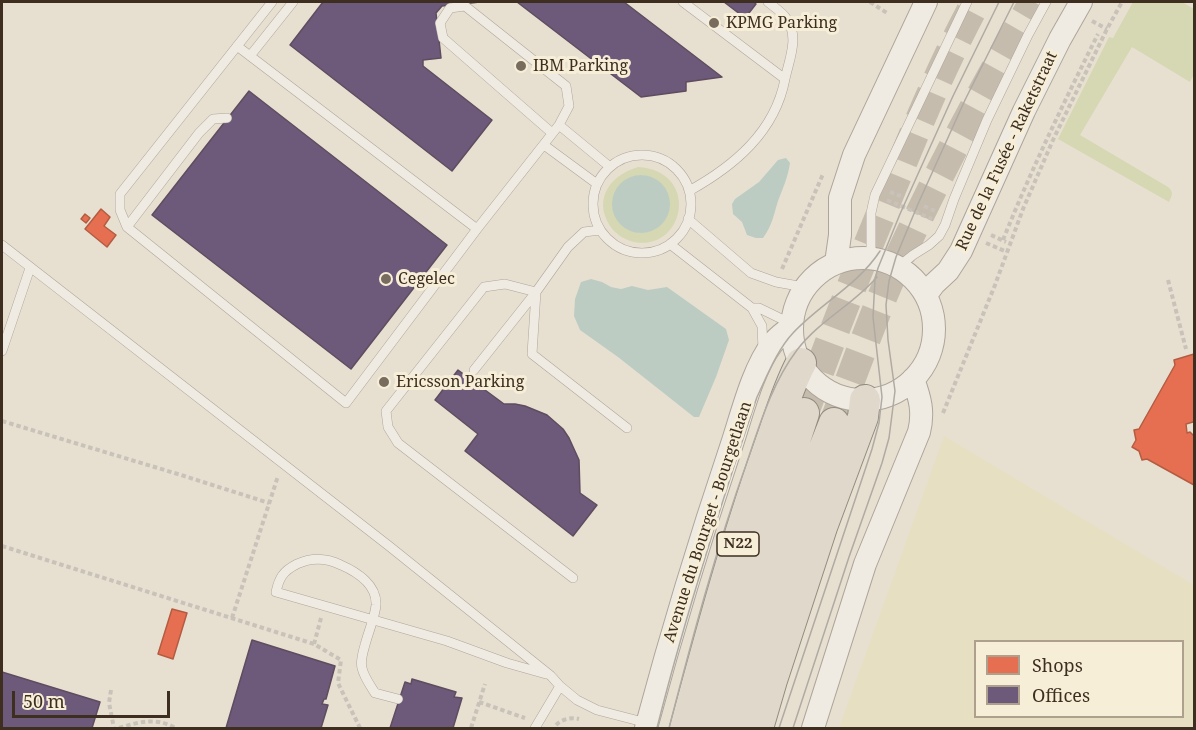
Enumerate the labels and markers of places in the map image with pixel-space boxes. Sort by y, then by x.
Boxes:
place label: KPMG Parking [726,13,837,33]
marker: KPMG Parking [707,16,721,30]
place label: IBM Parking [533,56,628,76]
marker: IBM Parking [514,59,528,73]
place label: Cegelec [398,269,455,289]
marker: Cegelec [379,272,393,286]
place label: Ericsson Parking [396,372,524,392]
marker: Ericsson Parking [377,375,391,389]

